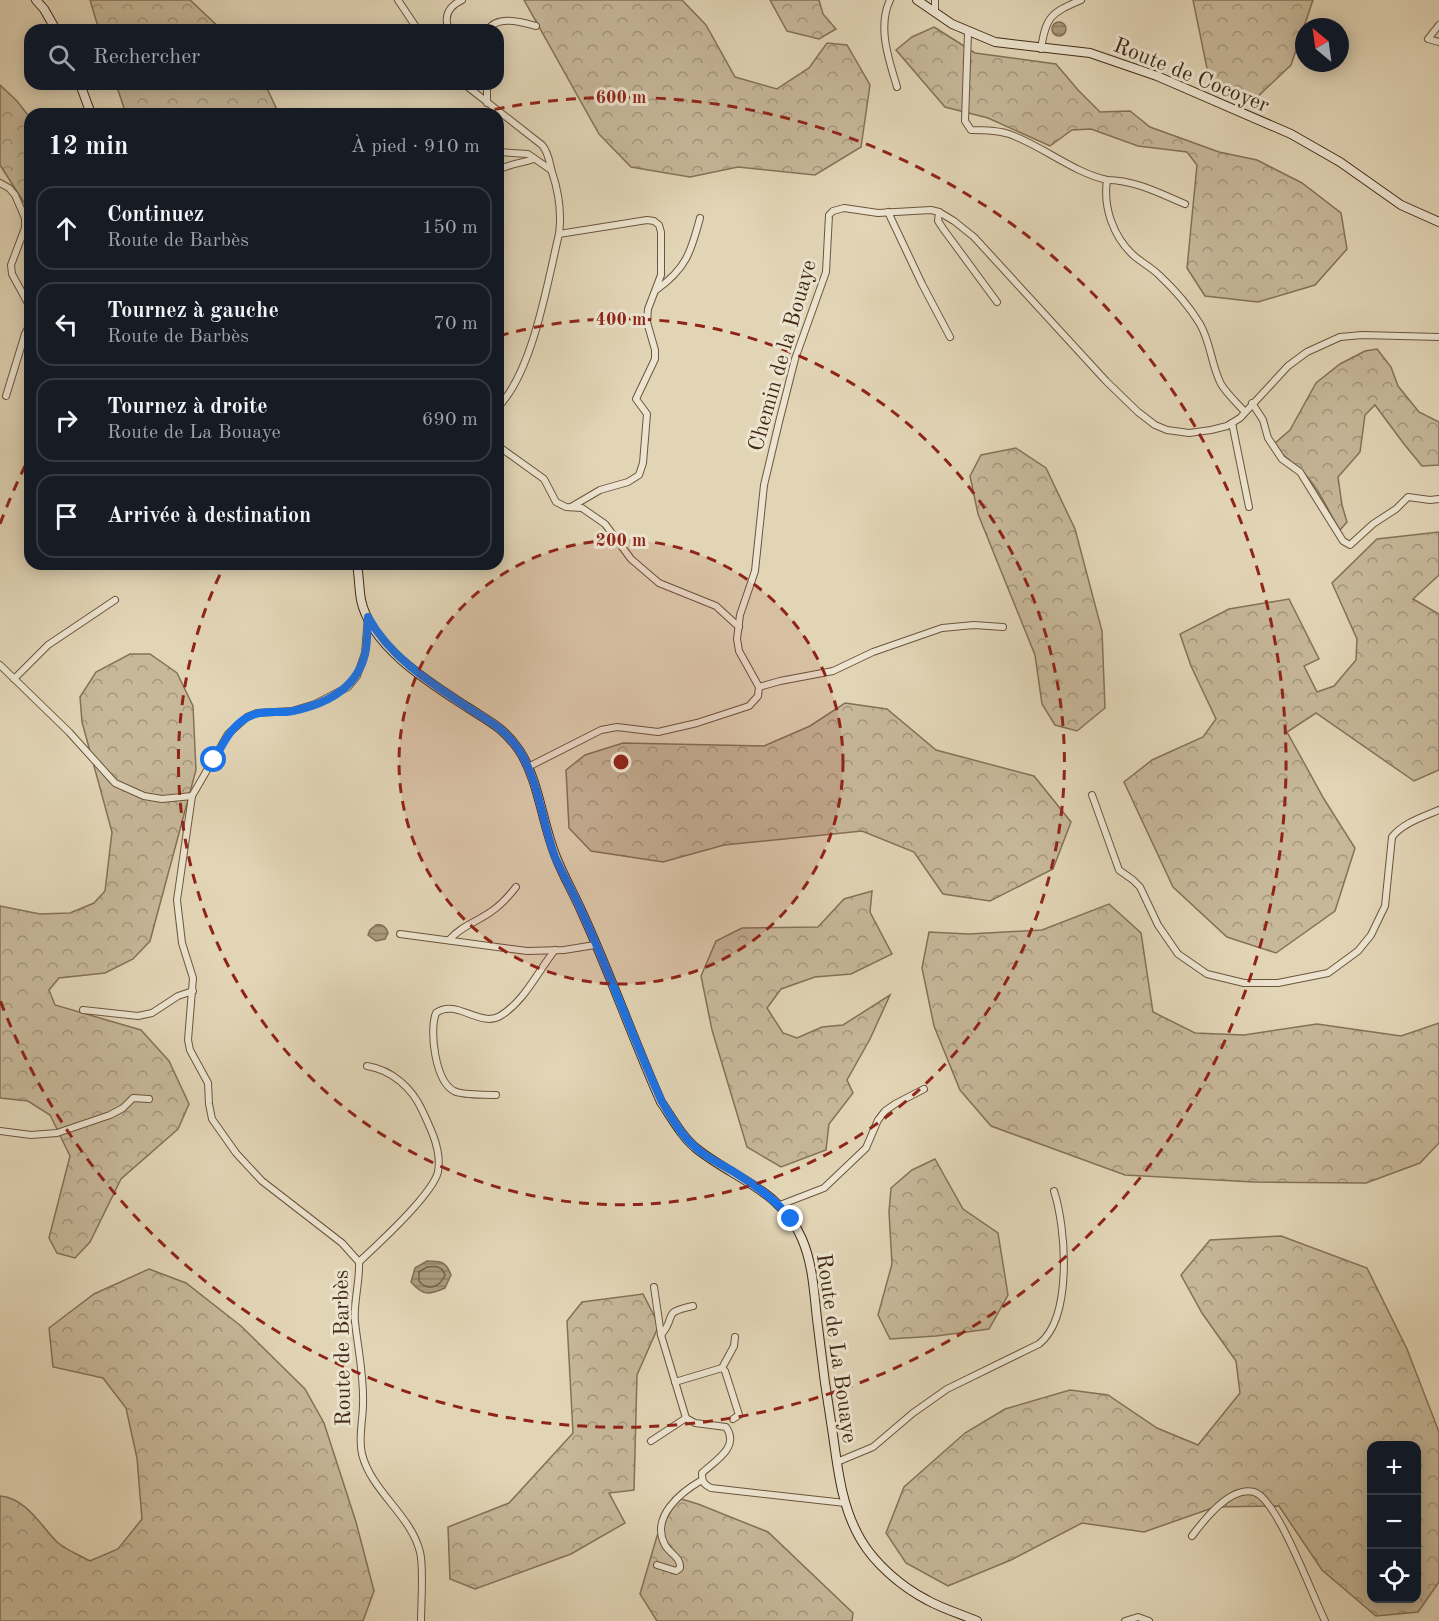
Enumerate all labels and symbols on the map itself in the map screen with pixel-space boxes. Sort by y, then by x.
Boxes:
north arrow [1295,18,1349,72]
street label: Route de Cocoyer [1110,35,1272,117]
text: 600 m [596,89,646,107]
street label: Chemin de la Bouaye [745,257,821,454]
text: 400 m [596,311,646,329]
text: 200 m [596,532,646,550]
route start [200,746,226,772]
centre of rings [611,752,631,772]
route end [777,1205,803,1231]
street label: Route de La Bouaye [812,1252,860,1444]
street label: Route de Barbès [331,1270,355,1426]

